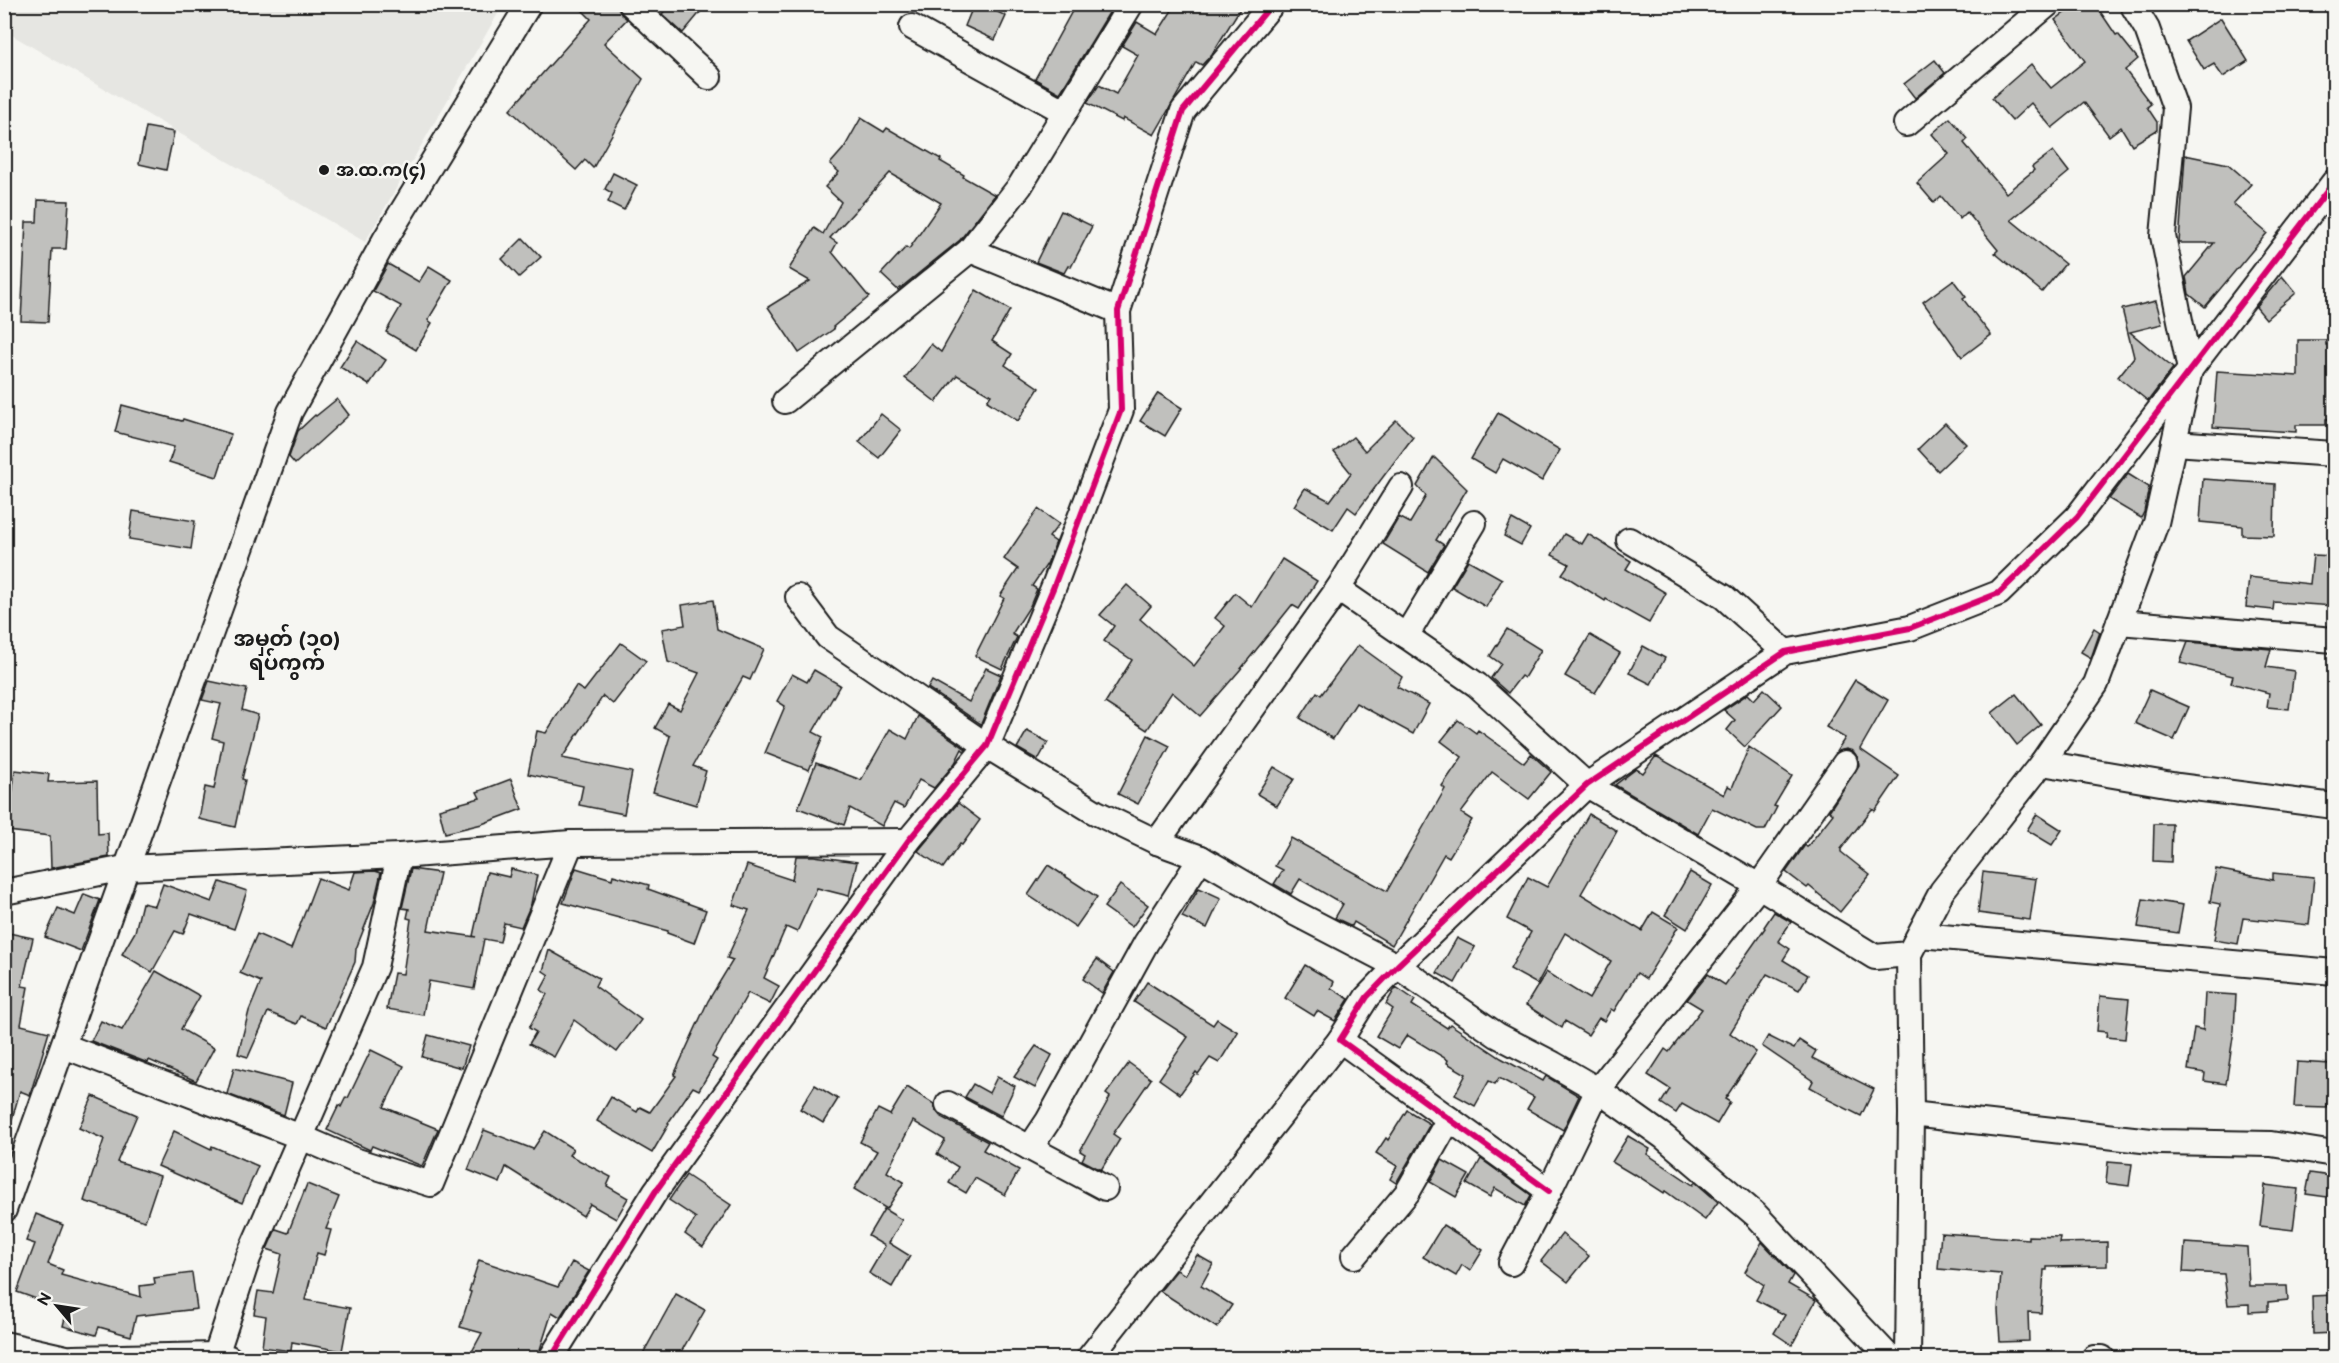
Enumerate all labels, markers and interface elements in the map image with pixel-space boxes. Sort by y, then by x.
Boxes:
place label: အ.ထ.က(၄) [336,160,426,184]
marker: အ.ထ.က(၄) [317,163,331,177]
district label: အမှတ် (၁၀) ရပ်ကွက် [234,623,340,680]
north arrow [27,1276,87,1336]
text: N [34,1290,56,1309]

